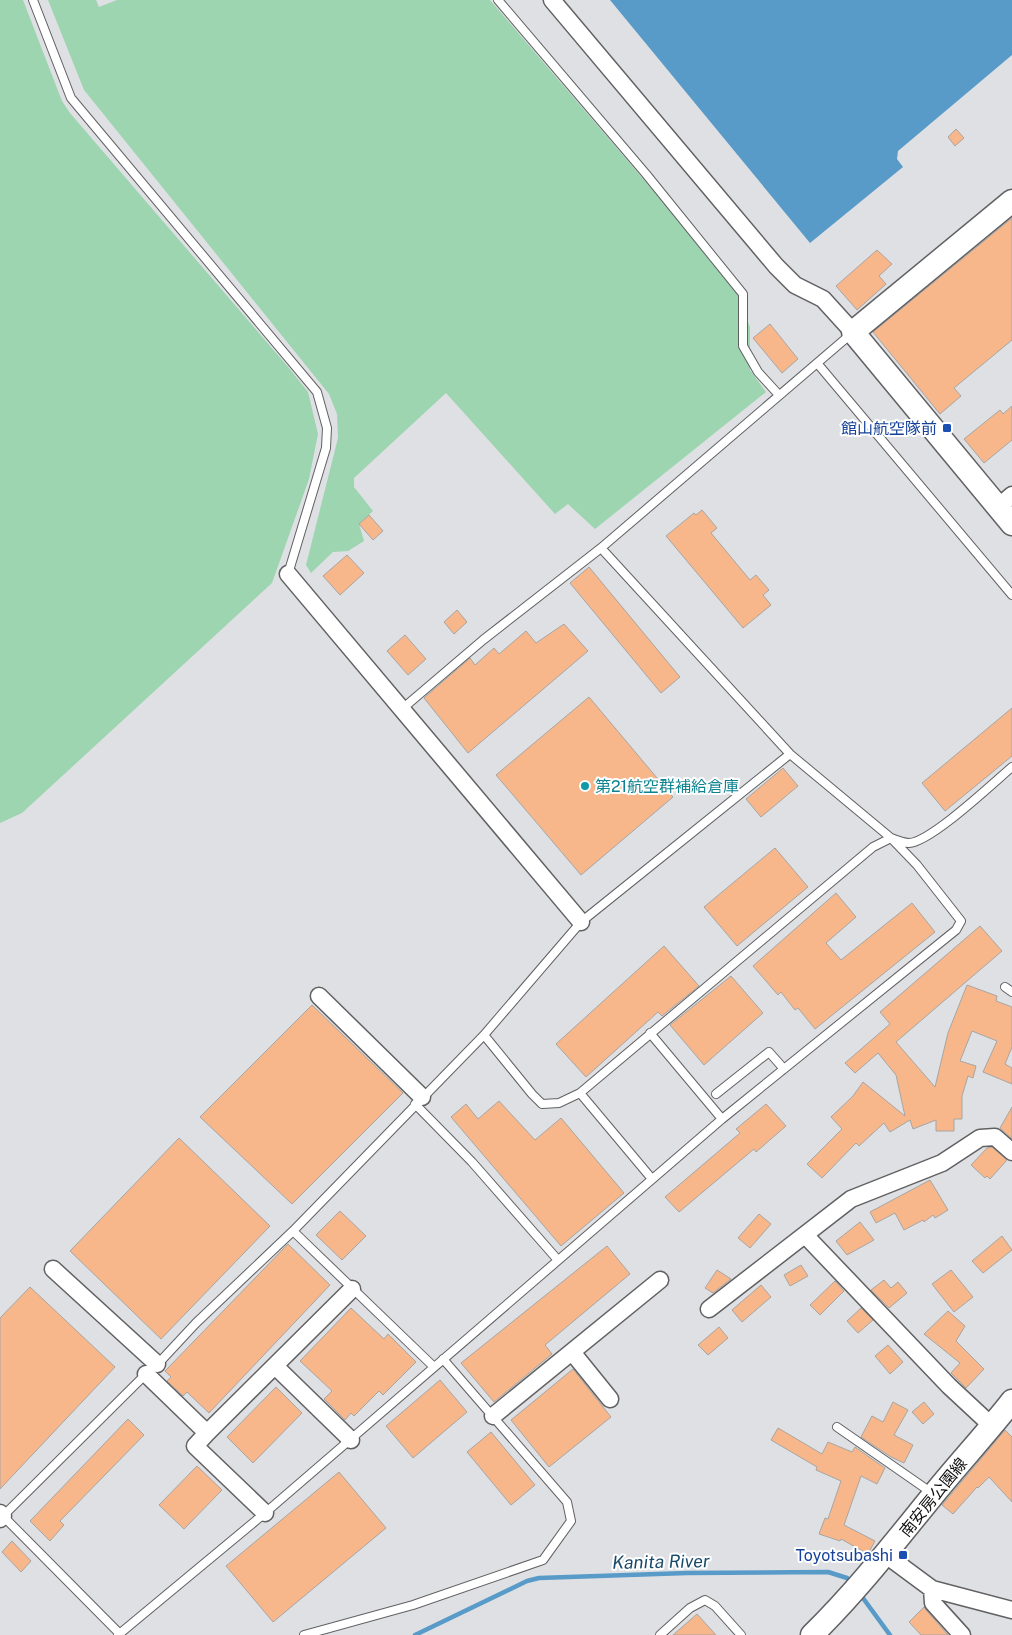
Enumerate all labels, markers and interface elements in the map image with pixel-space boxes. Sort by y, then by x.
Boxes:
place label: 館山航空隊前 [841,419,937,438]
marker: 館山航空隊前 [941,422,953,434]
place label: 第21航空群補給倉庫 [595,777,739,796]
marker: 第21航空群補給倉庫 [579,780,591,792]
street label: 南安房公園線 [896,1454,971,1541]
place label: Toyotsubashi [795,1546,893,1565]
marker: Toyotsubashi [897,1549,909,1561]
water label: Kanita River [612,1550,710,1573]

